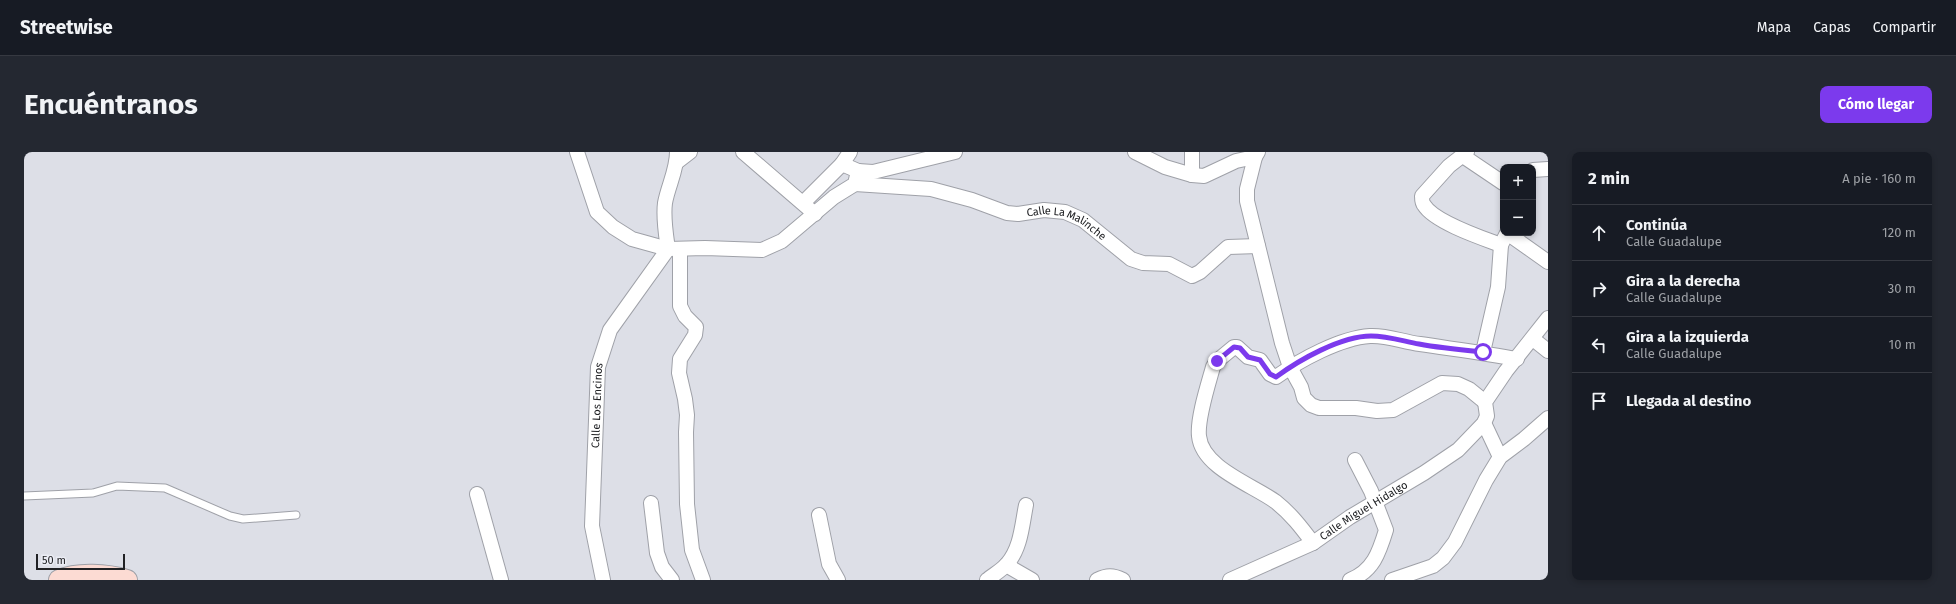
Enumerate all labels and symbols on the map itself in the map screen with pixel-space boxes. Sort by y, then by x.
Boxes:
street label: Calle La Malinche [1026,204,1109,243]
route start [1474,343,1492,361]
route end [1208,352,1226,370]
street label: Calle Los Encinos [589,361,606,448]
street label: Calle Miguel Hidalgo [1317,478,1410,543]
scale bar [36,552,125,571]

